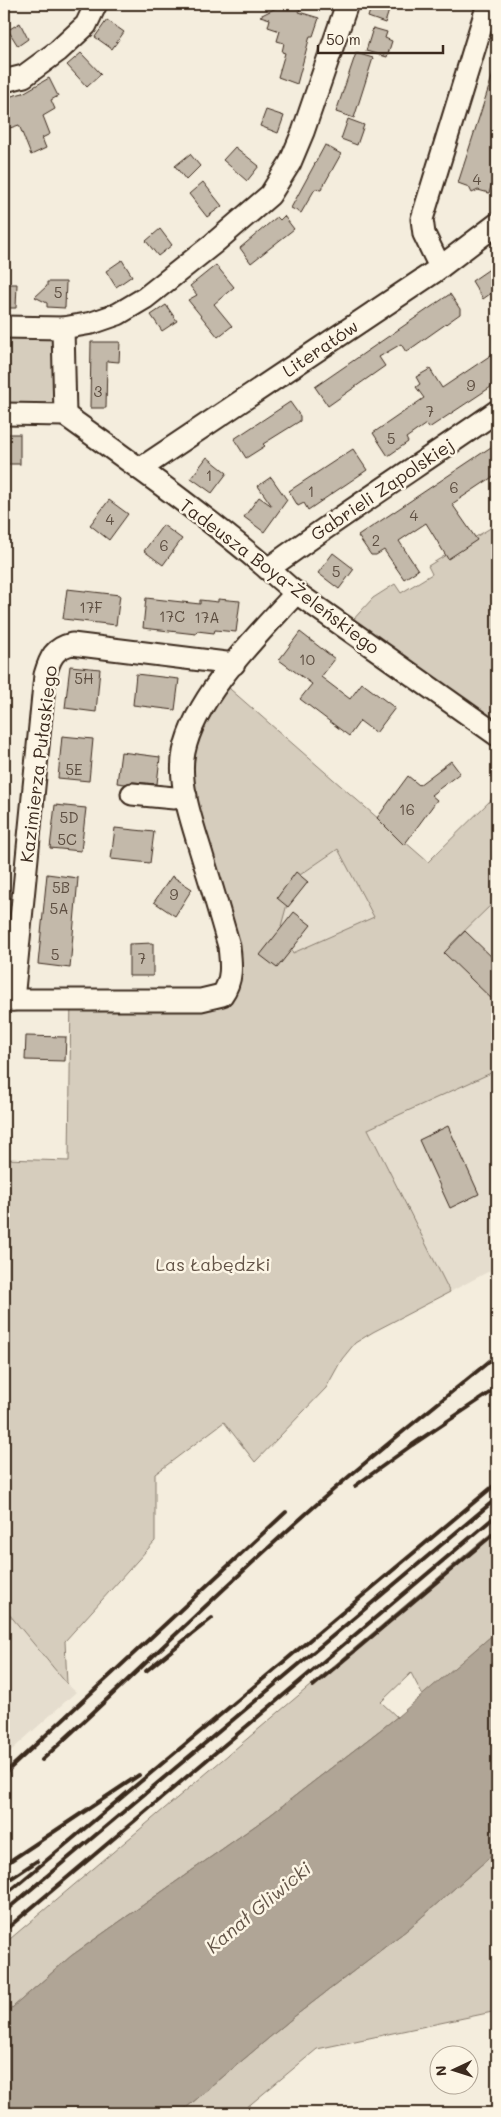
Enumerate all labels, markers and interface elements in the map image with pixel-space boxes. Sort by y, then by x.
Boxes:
scale bar [318,22,444,54]
text: 50 m [326,29,361,49]
house number: 4 [473,169,482,189]
house number: 5 [54,282,62,302]
street label: Literatów [277,314,363,382]
house number: 9 [467,375,476,395]
house number: 3 [94,381,103,401]
house number: 7 [426,401,434,421]
house number: 5 [387,428,395,448]
street label: Gabrieli Zapolskiej [306,432,458,546]
house number: 1 [206,465,212,485]
house number: 6 [449,477,459,497]
house number: 1 [308,481,314,501]
street label: Tadeusza Boya-Żeleńskiego [175,493,385,659]
house number: 4 [410,505,419,525]
house number: 4 [106,509,115,529]
house number: 2 [372,530,380,550]
house number: 6 [159,535,169,555]
house number: 5 [332,561,340,581]
house number: 17F [79,597,103,617]
house number: 17C [159,606,185,626]
house number: 17A [194,607,220,627]
house number: 10 [299,649,315,669]
street label: Kazimierza Pułaskiego [14,664,62,864]
house number: 5H [74,668,94,688]
house number: 5E [65,759,83,779]
house number: 16 [399,799,415,819]
house number: 5D [59,807,79,827]
house number: 5C [57,829,77,849]
house number: 5B [52,877,70,897]
house number: 9 [170,884,179,904]
house number: 5A [49,898,69,918]
house number: 5 [51,944,59,964]
house number: 7 [138,948,146,968]
park label: Las Łabędzki [156,1252,270,1276]
water label: Kanał Gliwicki [200,1856,316,1958]
north arrow [428,2044,478,2094]
text: N [431,2065,450,2077]

